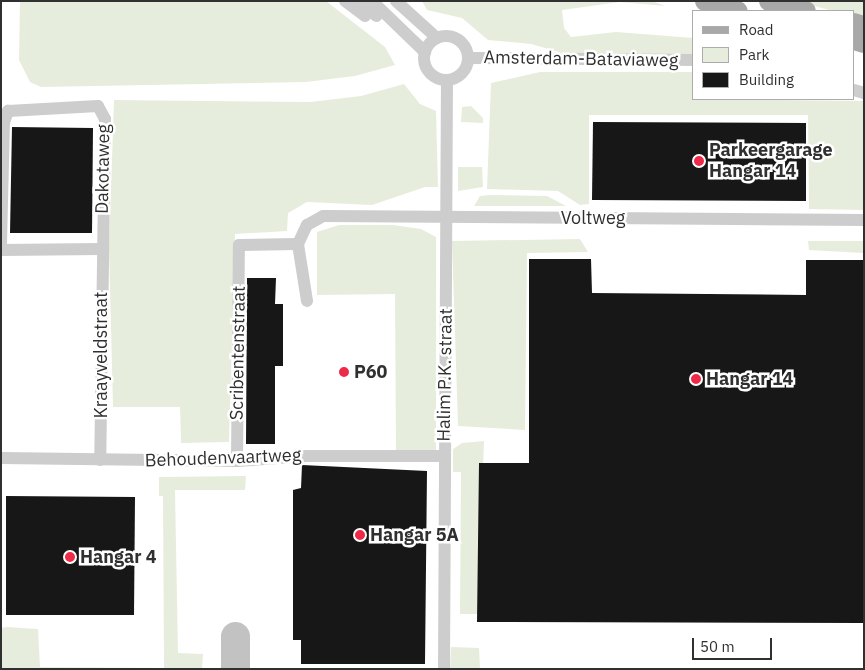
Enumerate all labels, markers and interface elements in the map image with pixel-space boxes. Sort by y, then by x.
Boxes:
legend [692,10,855,100]
text: Road [739,20,774,39]
text: Park [739,45,769,64]
street label: Amsterdam-Bataviaweg [484,47,678,71]
text: Building [739,70,794,89]
street label: Dakotaweg [91,124,115,214]
place label: Parkeergarage Hangar 14 [709,140,833,182]
marker: Parkeergarage Hangar 14 [693,155,705,167]
street label: Voltweg [561,207,625,229]
street label: Scribentenstraat [226,286,250,420]
street label: Kraayveldstraat [90,292,112,418]
street label: Halim P.K. straat [433,308,457,442]
place label: P60 [354,361,387,383]
marker: P60 [338,366,350,378]
place label: Hangar 14 [706,368,793,390]
marker: Hangar 14 [690,373,702,385]
street label: Behoudenvaartweg [144,444,302,472]
place label: Hangar 5A [370,524,459,546]
marker: Hangar 5A [354,529,366,541]
place label: Hangar 4 [80,546,156,568]
marker: Hangar 4 [64,551,76,563]
scale bar [695,628,775,660]
text: 50 m [700,637,735,656]

